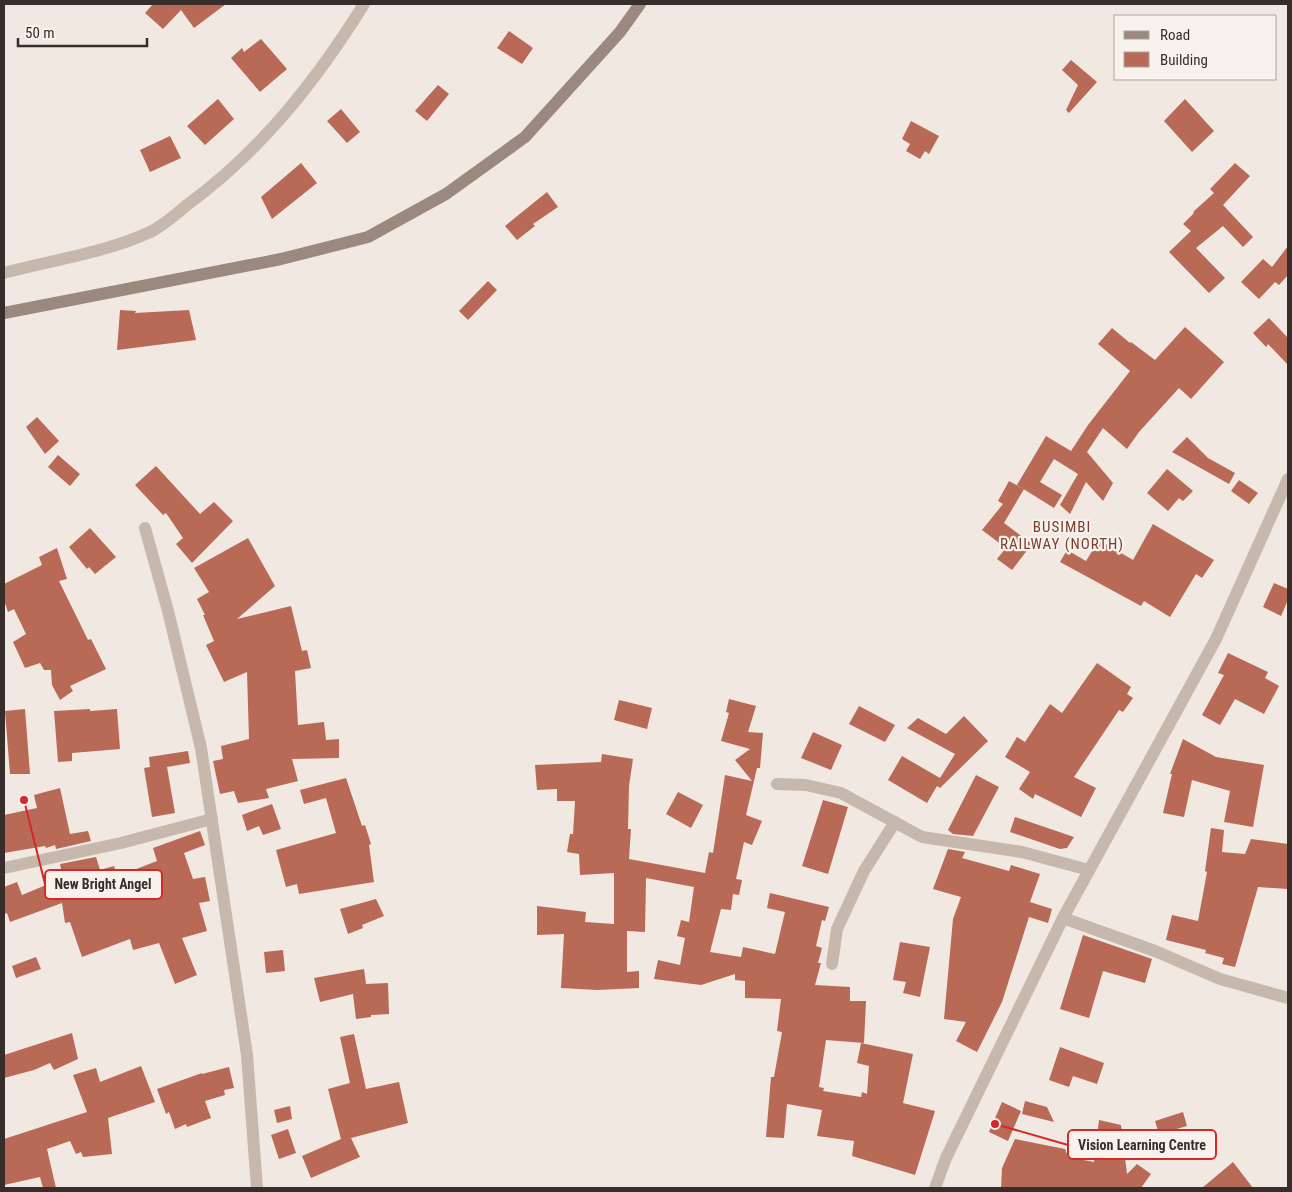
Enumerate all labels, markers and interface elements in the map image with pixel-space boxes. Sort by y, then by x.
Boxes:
scale bar [18,15,146,47]
legend [1114,15,1277,80]
text: 50 m [25,24,55,42]
text: Road [1160,26,1190,44]
text: Building [1160,51,1208,69]
district label: BUSIMBI RAILWAY (NORTH) [1000,518,1124,553]
callout: New Bright Angel [45,870,162,899]
text: New Bright Angel [54,876,152,892]
callout: Vision Learning Centre [1068,1130,1216,1159]
text: Vision Learning Centre [1078,1137,1206,1153]

